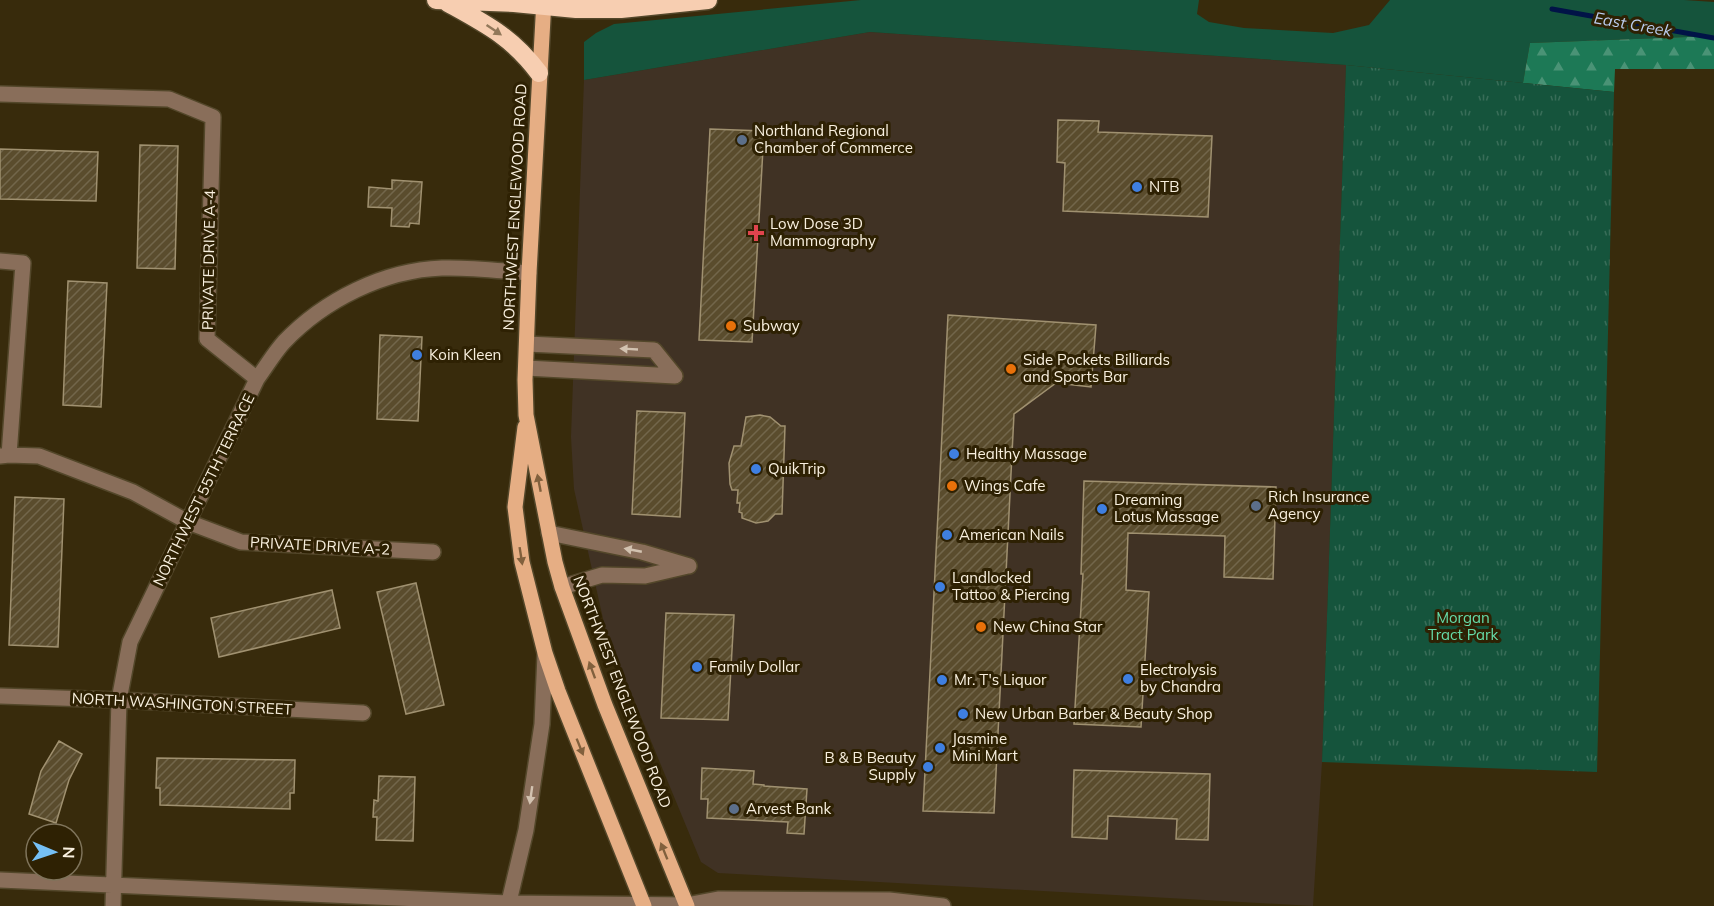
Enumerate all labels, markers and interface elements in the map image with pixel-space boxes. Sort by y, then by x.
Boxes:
water label: East Creek [1592,7,1674,41]
one-way arrow [486,24,502,35]
street label: NORTHWEST ENGLEWOOD ROAD [499,83,530,331]
place label: Northland Regional Chamber of Commerce [754,121,913,157]
marker: Northland Regional Chamber of Commerce [735,133,749,147]
place label: NTB [1149,177,1179,196]
marker: NTB [1130,180,1144,194]
street label: PRIVATE DRIVE A-4 [198,190,219,330]
place label: Low Dose 3D Mammography [770,214,876,250]
marker: Low Dose 3D Mammography [747,224,765,242]
place label: Subway [743,316,800,335]
marker: Subway [724,319,738,333]
one-way arrow [620,344,639,354]
place label: Koin Kleen [429,345,501,364]
marker: Koin Kleen [410,348,424,362]
place label: Side Pockets Billiards and Sports Bar [1023,350,1170,386]
marker: Side Pockets Billiards and Sports Bar [1004,362,1018,376]
street label: NORTHWEST 55TH TERRACE [149,390,259,589]
place label: Healthy Massage [966,444,1087,463]
marker: Healthy Massage [947,447,961,461]
place label: QuikTrip [768,459,825,478]
marker: QuikTrip [749,462,763,476]
one-way arrow [534,473,543,492]
place label: Wings Cafe [964,476,1045,495]
marker: Wings Cafe [945,479,959,493]
place label: Rich Insurance Agency [1268,487,1369,523]
place label: Dreaming Lotus Massage [1114,490,1219,526]
marker: Rich Insurance Agency [1249,499,1263,513]
marker: Dreaming Lotus Massage [1095,502,1109,516]
place label: American Nails [959,525,1064,544]
marker: American Nails [940,528,954,542]
street label: PRIVATE DRIVE A-2 [250,532,391,559]
one-way arrow [623,545,642,554]
one-way arrow [517,547,526,566]
place label: Landlocked Tattoo & Piercing [952,568,1070,604]
street label: NORTHWEST ENGLEWOOD ROAD [569,573,676,811]
marker: Landlocked Tattoo & Piercing [933,580,947,594]
park label: Morgan Tract Park [1428,608,1498,644]
place label: New China Star [993,617,1103,636]
marker: New China Star [974,620,988,634]
place label: Family Dollar [709,657,800,676]
marker: Family Dollar [690,660,704,674]
place label: Electrolysis by Chandra [1140,660,1221,696]
one-way arrow [587,661,596,679]
place label: Mr. T's Liquor [954,670,1047,689]
marker: Electrolysis by Chandra [1121,672,1135,686]
marker: Mr. T's Liquor [935,673,949,687]
street label: NORTH WASHINGTON STREET [71,688,293,719]
place label: New Urban Barber & Beauty Shop [975,704,1212,723]
marker: New Urban Barber & Beauty Shop [956,707,970,721]
place label: Jasmine Mini Mart [952,729,1018,765]
one-way arrow [576,738,585,756]
marker: Jasmine Mini Mart [933,741,947,755]
place label: B & B Beauty Supply [824,748,916,784]
marker: B & B Beauty Supply [921,760,935,774]
one-way arrow [527,785,536,804]
place label: Arvest Bank [746,799,831,818]
marker: Arvest Bank [727,802,741,816]
north arrow [24,822,84,882]
one-way arrow [659,842,668,860]
text: N [59,846,79,859]

